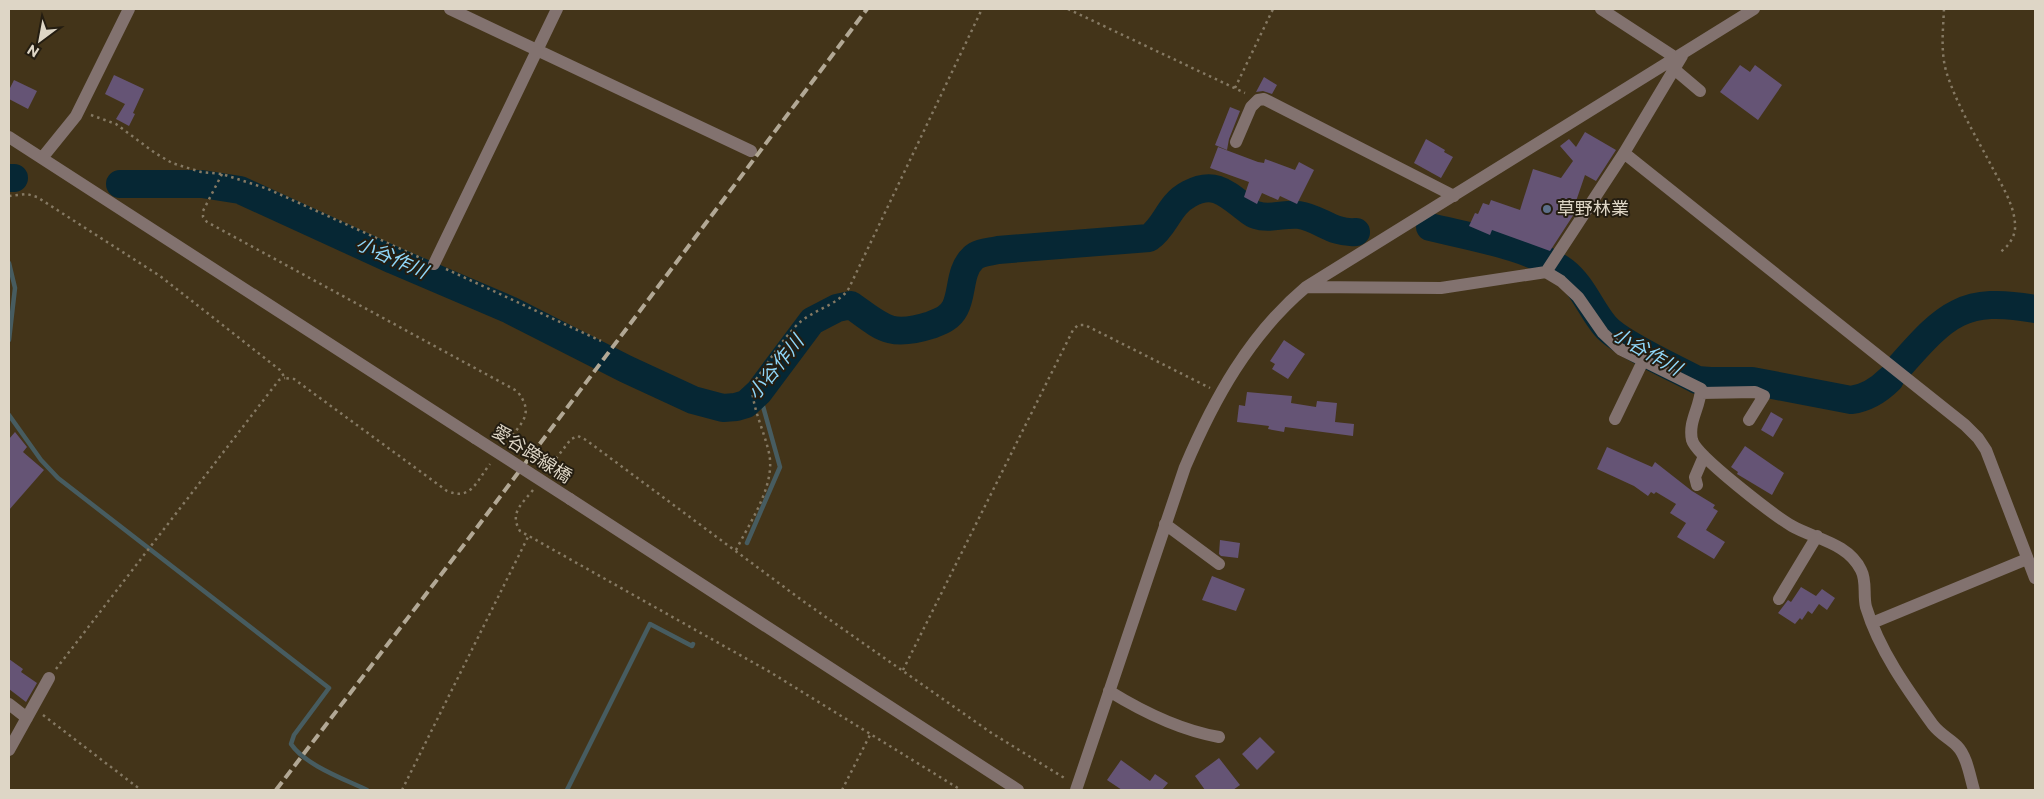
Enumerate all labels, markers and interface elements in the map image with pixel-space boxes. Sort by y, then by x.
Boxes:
north arrow [15,15,65,65]
text: N [24,41,42,61]
place label: 草野林業 [1557,197,1629,219]
marker: 草野林業 [1541,203,1553,215]
water label: 小谷作川 [353,231,433,283]
water label: 小谷作川 [1609,322,1688,381]
water label: 小谷作川 [742,328,809,403]
street label: 愛谷跨線橋 [489,419,576,487]

